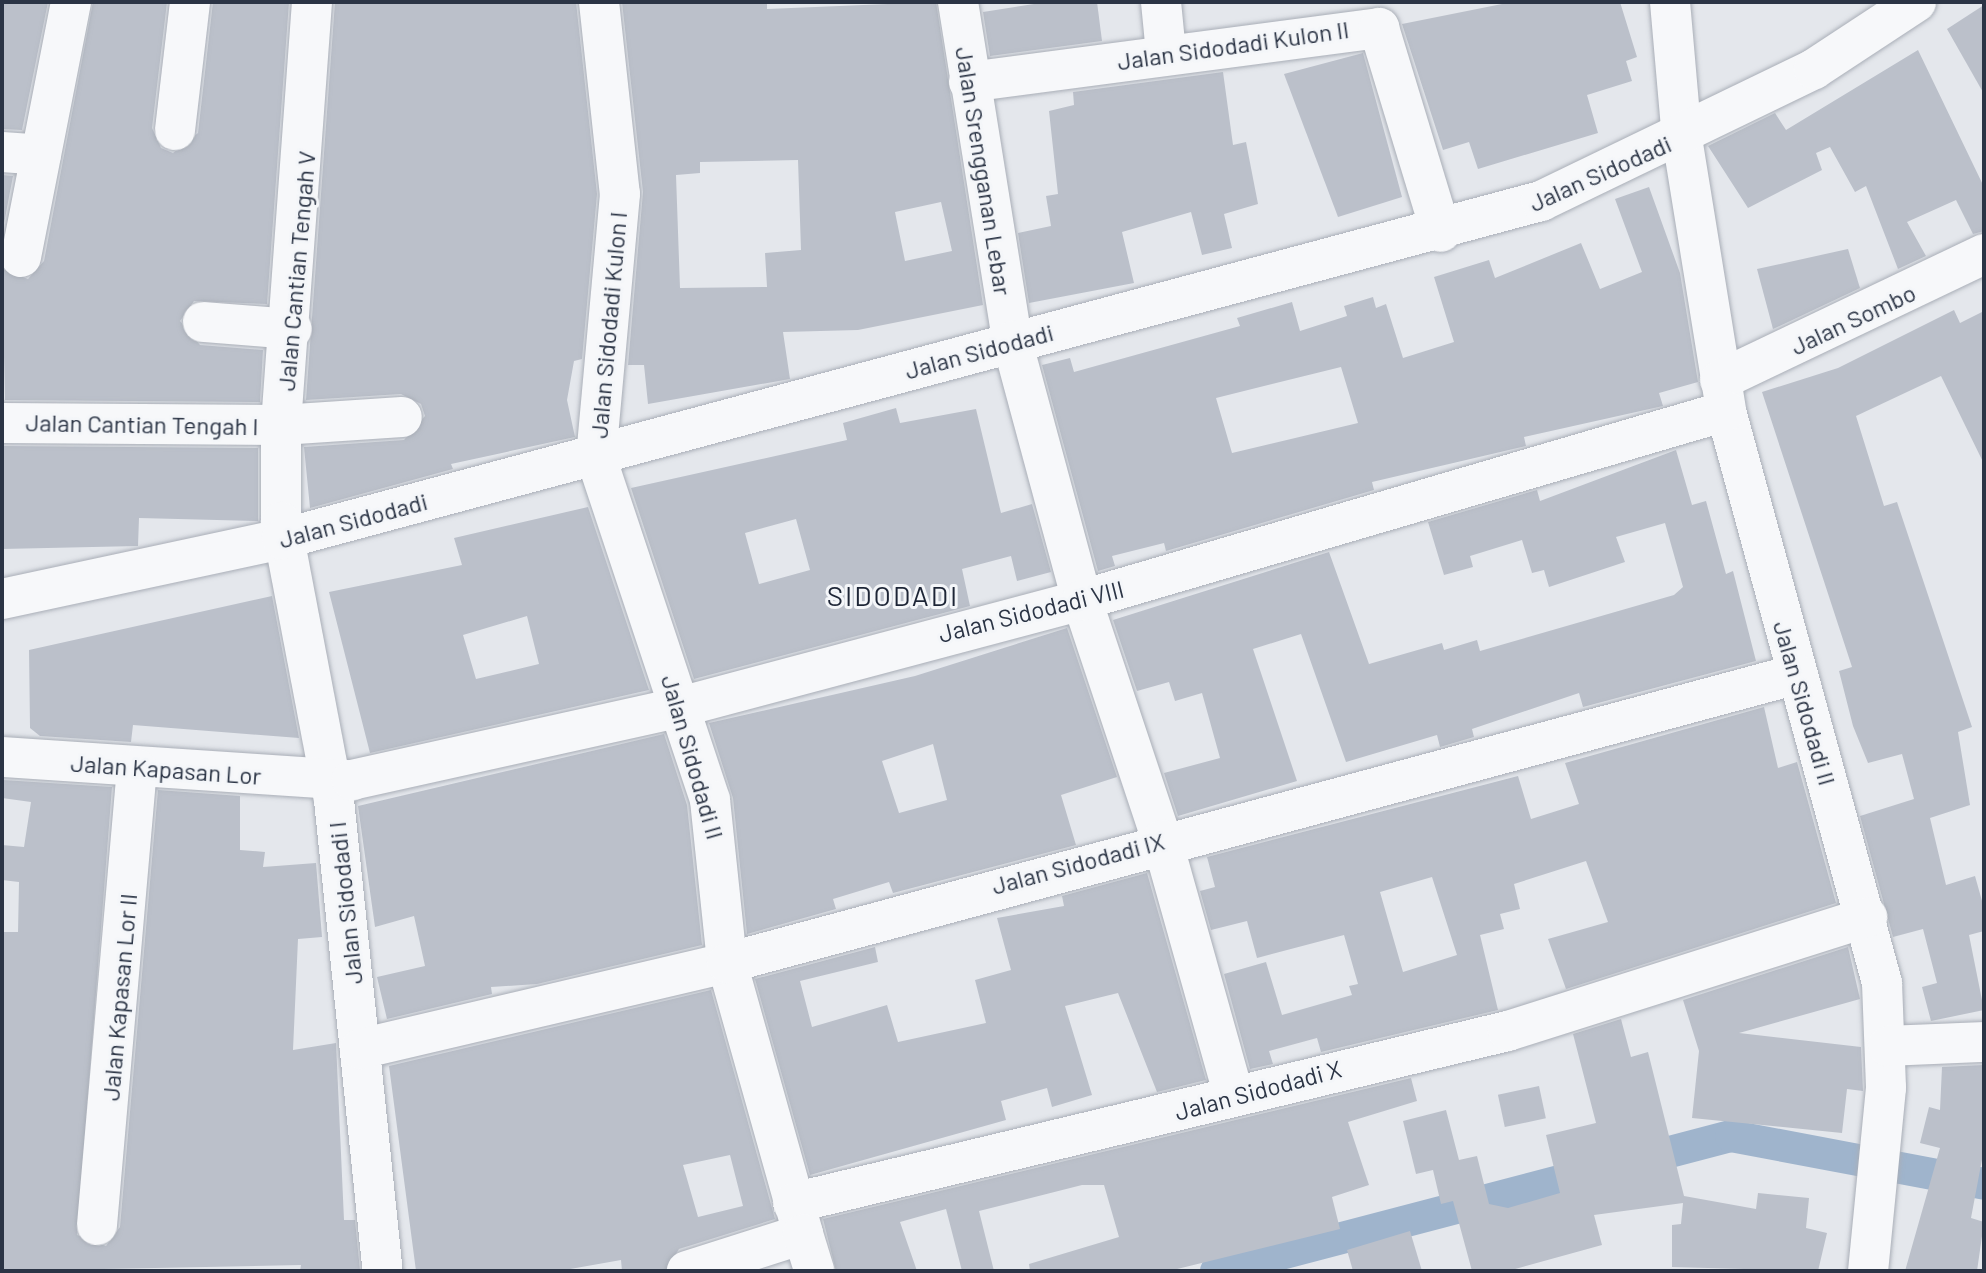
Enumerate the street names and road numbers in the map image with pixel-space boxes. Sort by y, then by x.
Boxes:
street label: Jalan Sidodadi Kulon II [1115,14,1351,76]
street label: Jalan Srengganan Lebar [950,45,1018,297]
street label: Jalan Sidodadi [1524,129,1676,217]
street label: Jalan Cantian Tengah V [271,150,321,392]
street label: Jalan Sidodadi Kulon I [584,210,632,440]
street label: Jalan Sombo [1786,278,1920,360]
street label: Jalan Sidodadi [902,317,1056,385]
street label: Jalan Cantian Tengah I [25,408,259,440]
street label: Jalan Sidodadi [276,486,430,554]
street label: Jalan Sidodadi VIII [935,574,1127,648]
street label: Jalan Sidodadi II [1768,617,1842,789]
street label: Jalan Sidodadi II [656,671,730,843]
street label: Jalan Kapasan Lor [70,748,262,790]
street label: Jalan Sidodadi I [322,820,368,986]
street label: Jalan Sidodadi IX [988,826,1168,900]
street label: Jalan Kapasan Lor II [96,892,142,1102]
street label: Jalan Sidodadi X [1171,1054,1345,1126]

